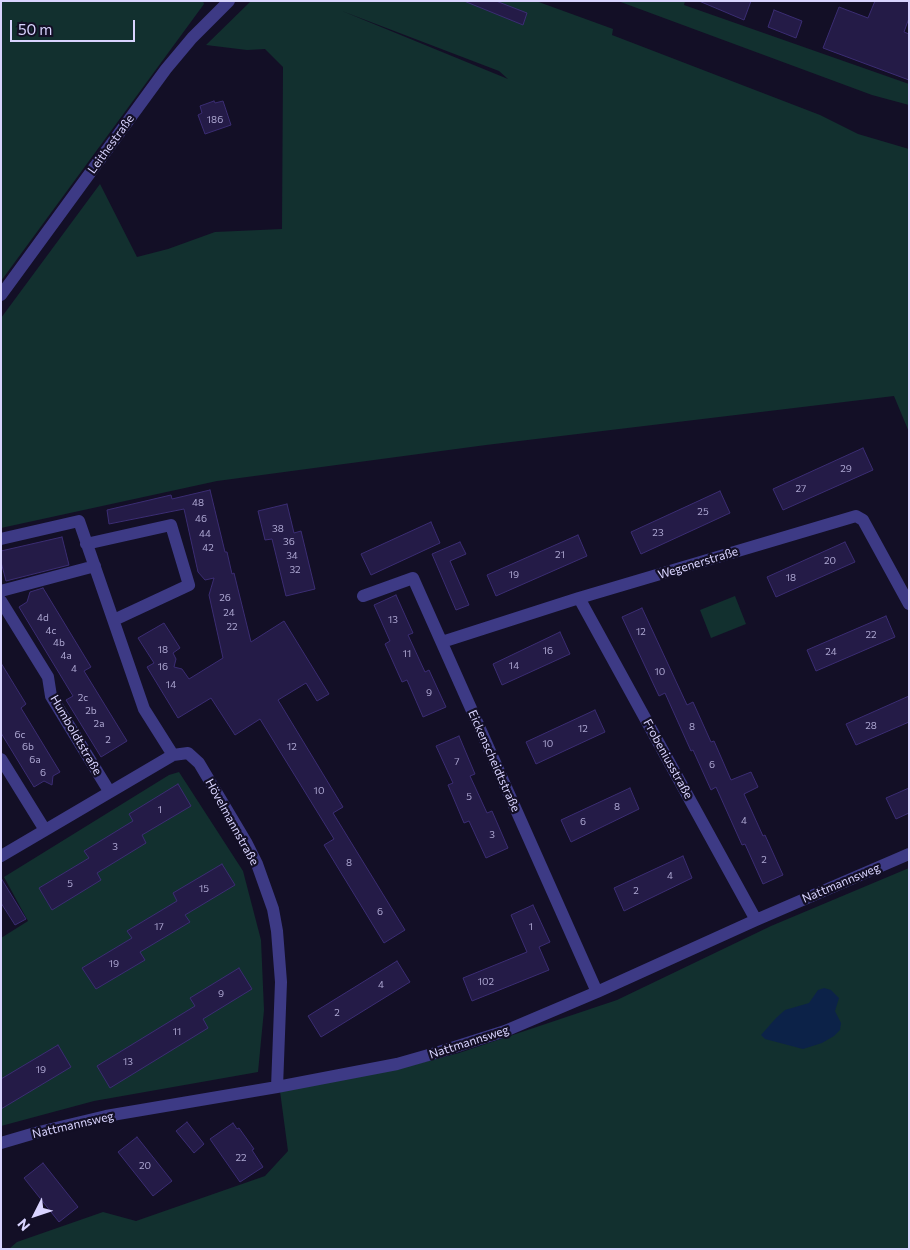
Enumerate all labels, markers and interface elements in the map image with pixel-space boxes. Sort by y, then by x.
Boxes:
scale bar [12,10,138,42]
text: 50 m [18,20,52,38]
street label: Leithestraße [85,112,137,176]
house number: 186 [207,114,223,126]
house number: 29 [840,463,852,475]
house number: 27 [796,483,806,495]
house number: 48 [192,497,204,509]
house number: 25 [697,506,709,518]
house number: 46 [195,513,207,525]
house number: 38 [272,523,284,535]
house number: 23 [652,527,664,539]
house number: 44 [199,528,211,540]
house number: 36 [283,536,295,548]
house number: 42 [202,542,214,554]
street label: Wegenerstraße [656,544,740,582]
house number: 21 [555,549,565,561]
house number: 34 [286,550,298,562]
house number: 20 [824,555,836,567]
house number: 32 [289,564,301,576]
house number: 19 [509,569,519,581]
house number: 18 [786,572,796,584]
house number: 26 [219,592,231,604]
house number: 24 [223,607,235,619]
house number: 4d [37,612,49,624]
house number: 13 [388,614,398,626]
house number: 22 [226,621,238,633]
house number: 4c [46,625,56,637]
house number: 12 [636,626,646,638]
house number: 22 [865,629,877,641]
house number: 4b [53,637,65,649]
house number: 18 [158,644,168,656]
house number: 16 [543,645,553,657]
house number: 24 [825,646,837,658]
house number: 11 [403,648,411,660]
house number: 4a [60,650,72,662]
house number: 14 [509,660,519,672]
house number: 16 [158,661,168,673]
house number: 4 [71,663,77,675]
house number: 10 [655,666,665,678]
house number: 14 [166,679,176,691]
house number: 9 [426,687,432,699]
street label: Humboldtstraße [47,692,105,778]
house number: 2c [78,692,88,704]
house number: 2b [85,705,97,717]
street label: Eickenscheidtstraße [465,708,523,814]
street label: Frobeniusstraße [640,717,696,801]
house number: 2a [94,718,104,730]
house number: 28 [865,720,877,732]
house number: 8 [689,721,695,733]
house number: 12 [578,723,588,735]
house number: 6c [14,729,26,741]
house number: 2 [105,734,111,746]
house number: 10 [543,738,553,750]
house number: 6b [22,741,34,753]
house number: 12 [287,741,297,753]
house number: 6a [29,754,41,766]
house number: 7 [454,756,460,768]
house number: 6 [709,759,715,771]
house number: 6 [40,767,46,779]
street label: Hövelmannstraße [202,776,262,868]
house number: 10 [314,785,324,797]
house number: 5 [466,791,472,803]
house number: 8 [614,801,620,813]
house number: 1 [158,804,162,816]
house number: 4 [741,815,747,827]
house number: 6 [580,816,586,828]
house number: 3 [489,829,495,841]
house number: 3 [112,841,118,853]
house number: 2 [761,854,767,866]
house number: 8 [346,857,352,869]
street label: Nattmannsweg [800,860,882,906]
house number: 4 [667,870,673,882]
house number: 5 [67,878,73,890]
house number: 15 [199,883,209,895]
house number: 2 [633,885,639,897]
house number: 6 [377,906,383,918]
house number: 17 [154,921,164,933]
house number: 1 [529,921,533,933]
house number: 19 [109,958,119,970]
house number: 102 [478,976,494,988]
house number: 4 [378,979,384,991]
house number: 9 [218,988,224,1000]
house number: 2 [334,1007,340,1019]
street label: Nattmannsweg [427,1022,511,1062]
house number: 11 [173,1026,181,1038]
house number: 13 [123,1056,133,1068]
house number: 19 [36,1064,46,1076]
street label: Nattmannsweg [31,1109,115,1141]
house number: 22 [235,1152,247,1164]
house number: 20 [139,1160,151,1172]
north arrow [10,1190,60,1240]
text: N [13,1216,33,1235]

